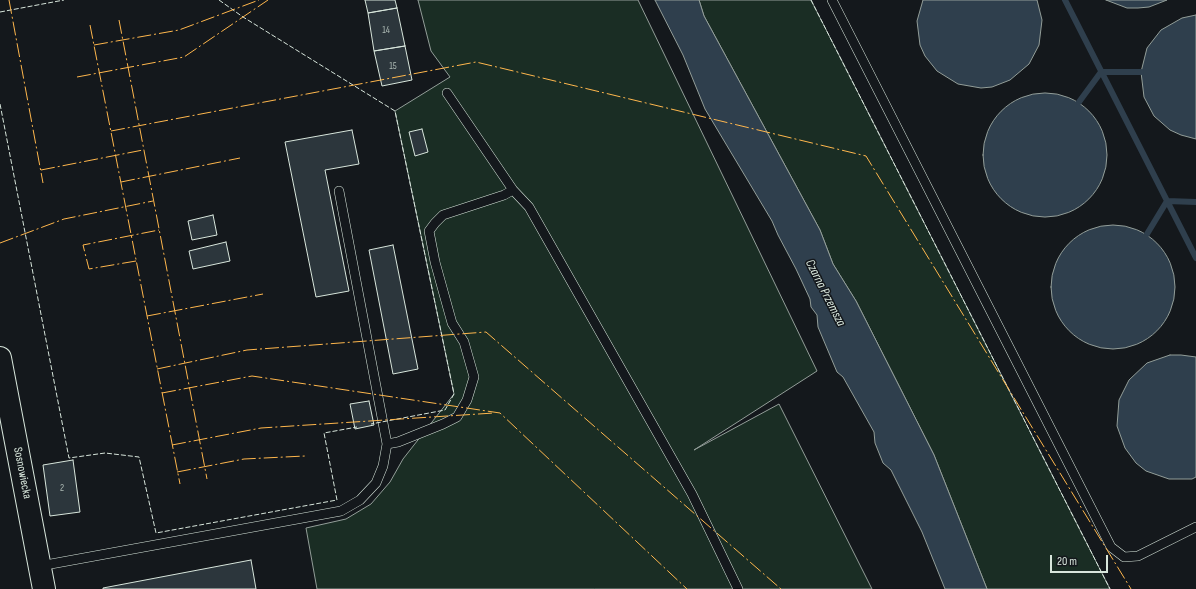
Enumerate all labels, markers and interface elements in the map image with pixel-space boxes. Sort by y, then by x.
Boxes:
house number: 14 [382,24,390,36]
house number: 15 [389,60,397,72]
water label: Czarna Przemsza [801,257,849,329]
street label: Sosnowiecka [10,446,34,500]
house number: 2 [60,482,64,494]
scale bar [1052,547,1110,573]
text: 20 m [1057,554,1077,569]

